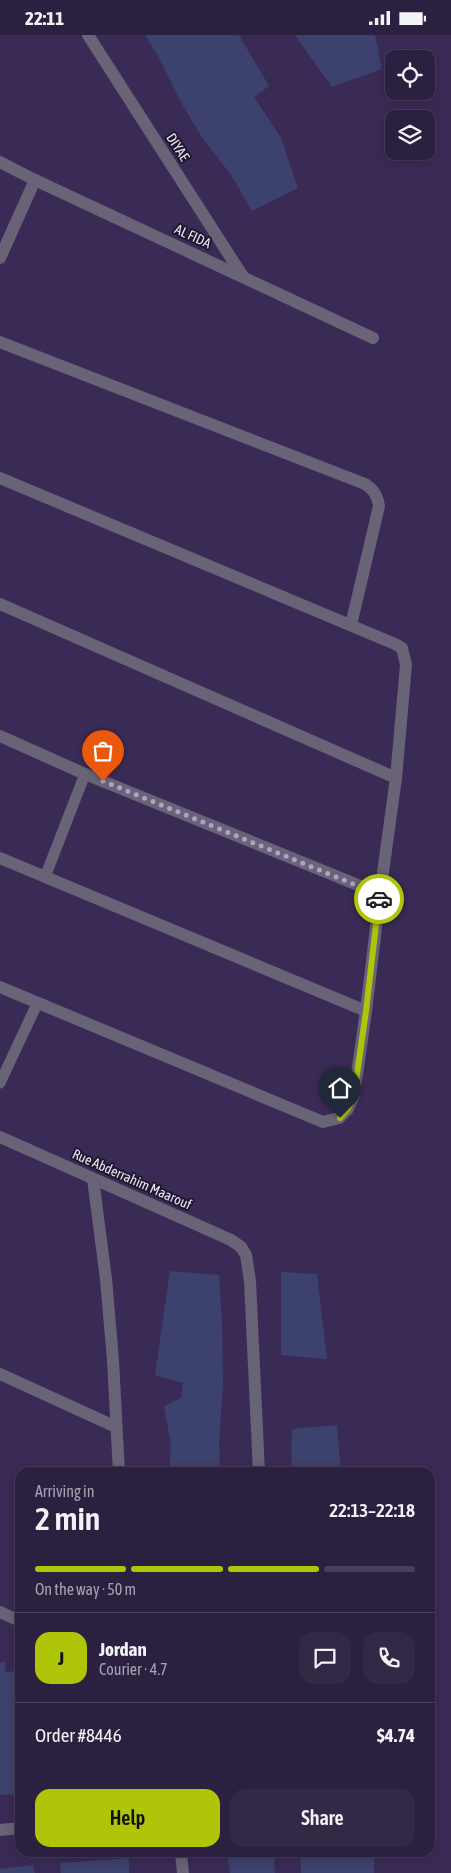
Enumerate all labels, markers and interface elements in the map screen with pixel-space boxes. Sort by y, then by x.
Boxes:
text: 22:11 [25,7,64,29]
map controls [385,50,435,160]
button: locate [385,50,435,100]
button: layers [385,110,435,160]
street label: DIYAE [163,130,193,164]
street label: AL FIDA [172,221,214,251]
pin [82,730,124,781]
icon: bag [89,737,117,765]
courier [354,874,404,924]
icon: car [365,885,393,913]
pin [319,1067,361,1118]
icon: home [326,1074,354,1102]
street label: Rue Abderrahim Maarouf [70,1146,194,1213]
text: Arriving in [35,1482,95,1500]
text: 22:13–22:18 [329,1499,415,1521]
text: 2 min [35,1500,100,1537]
text: On the way · 50 m [35,1580,136,1598]
button: chat [299,1632,351,1684]
button: phone [363,1632,415,1684]
text: Jordan [99,1638,147,1660]
text: J [58,1647,64,1669]
text: Courier · 4.7 [99,1660,168,1678]
text: Order #8446 [35,1724,122,1746]
text: $4.74 [377,1724,415,1746]
button: Help [35,1789,220,1847]
button: Share [230,1789,415,1847]

